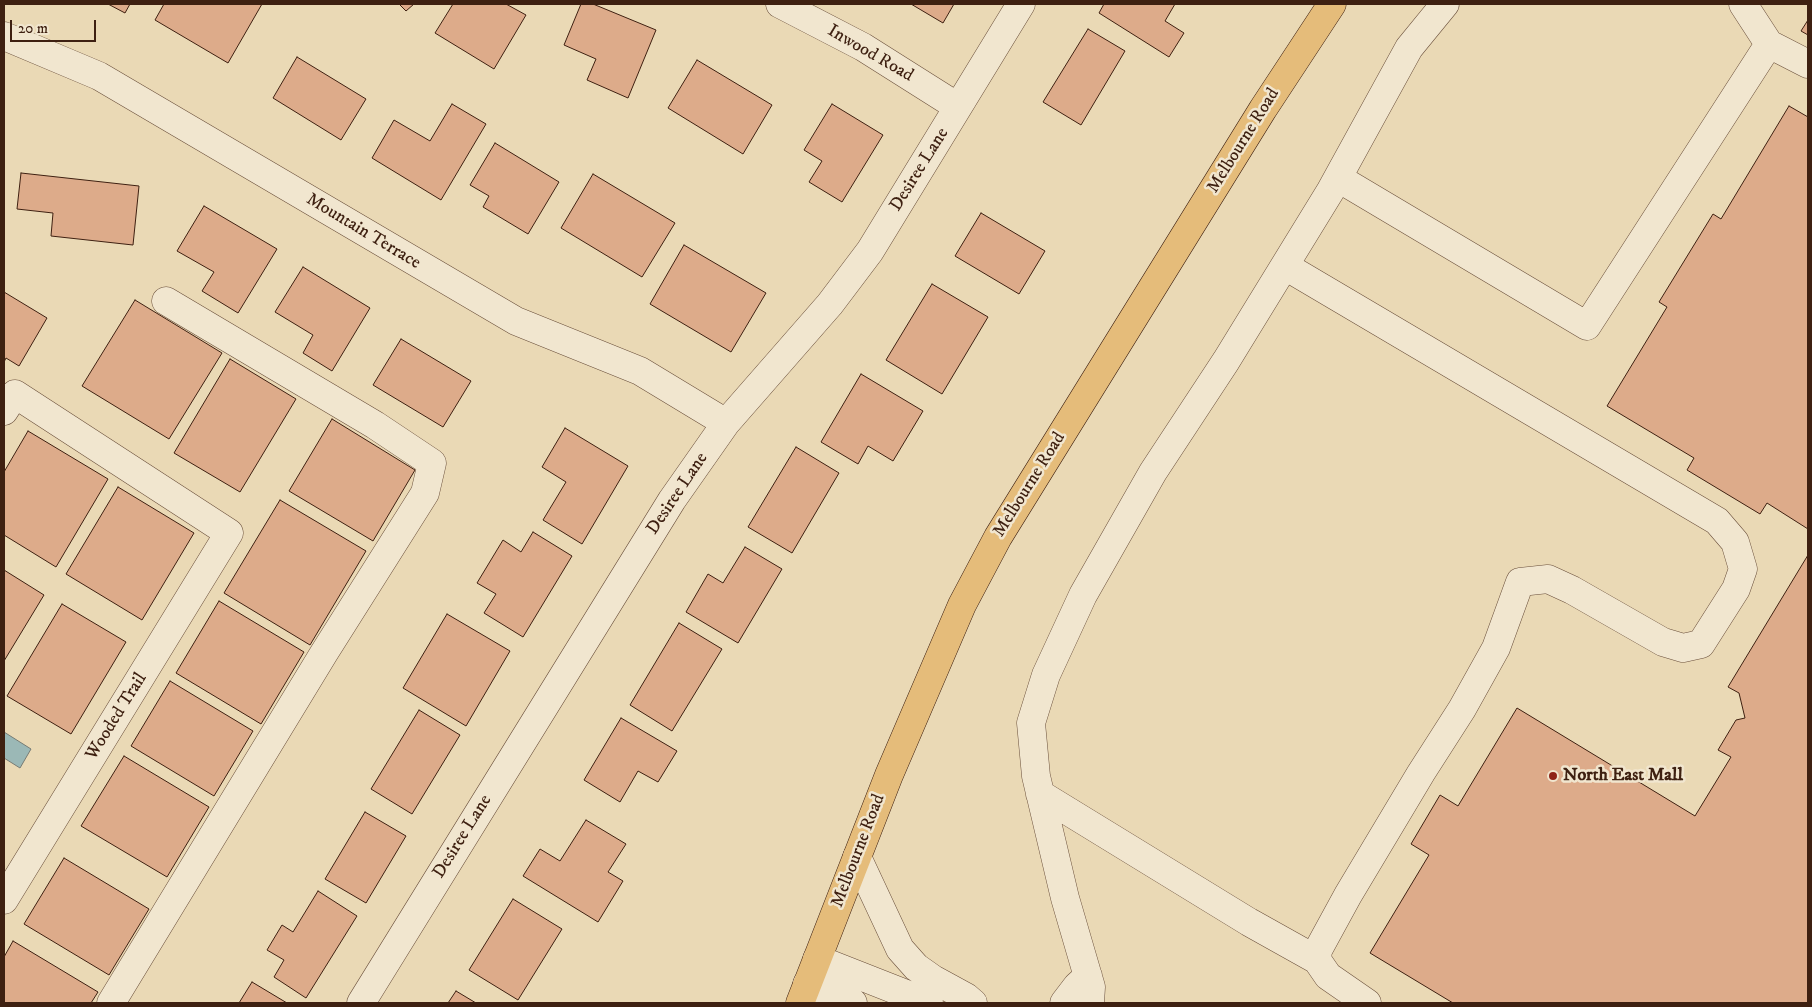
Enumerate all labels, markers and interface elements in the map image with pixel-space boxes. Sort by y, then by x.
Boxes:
scale bar [12,10,99,42]
text: 20 m [18,19,48,38]
street label: Inwood Road [823,21,917,87]
street label: Melbourne Road [1203,85,1285,197]
street label: Desiree Lane [886,124,954,216]
street label: Mountain Terrace [302,189,424,275]
street label: Melbourne Road [989,429,1071,541]
street label: Desiree Lane [643,449,713,539]
street label: Wooded Trail [82,669,152,765]
place label: North East Mall [1563,765,1683,787]
marker: North East Mall [1547,770,1559,782]
street label: Desiree Lane [429,791,497,883]
street label: Melbourne Road [827,791,891,911]

